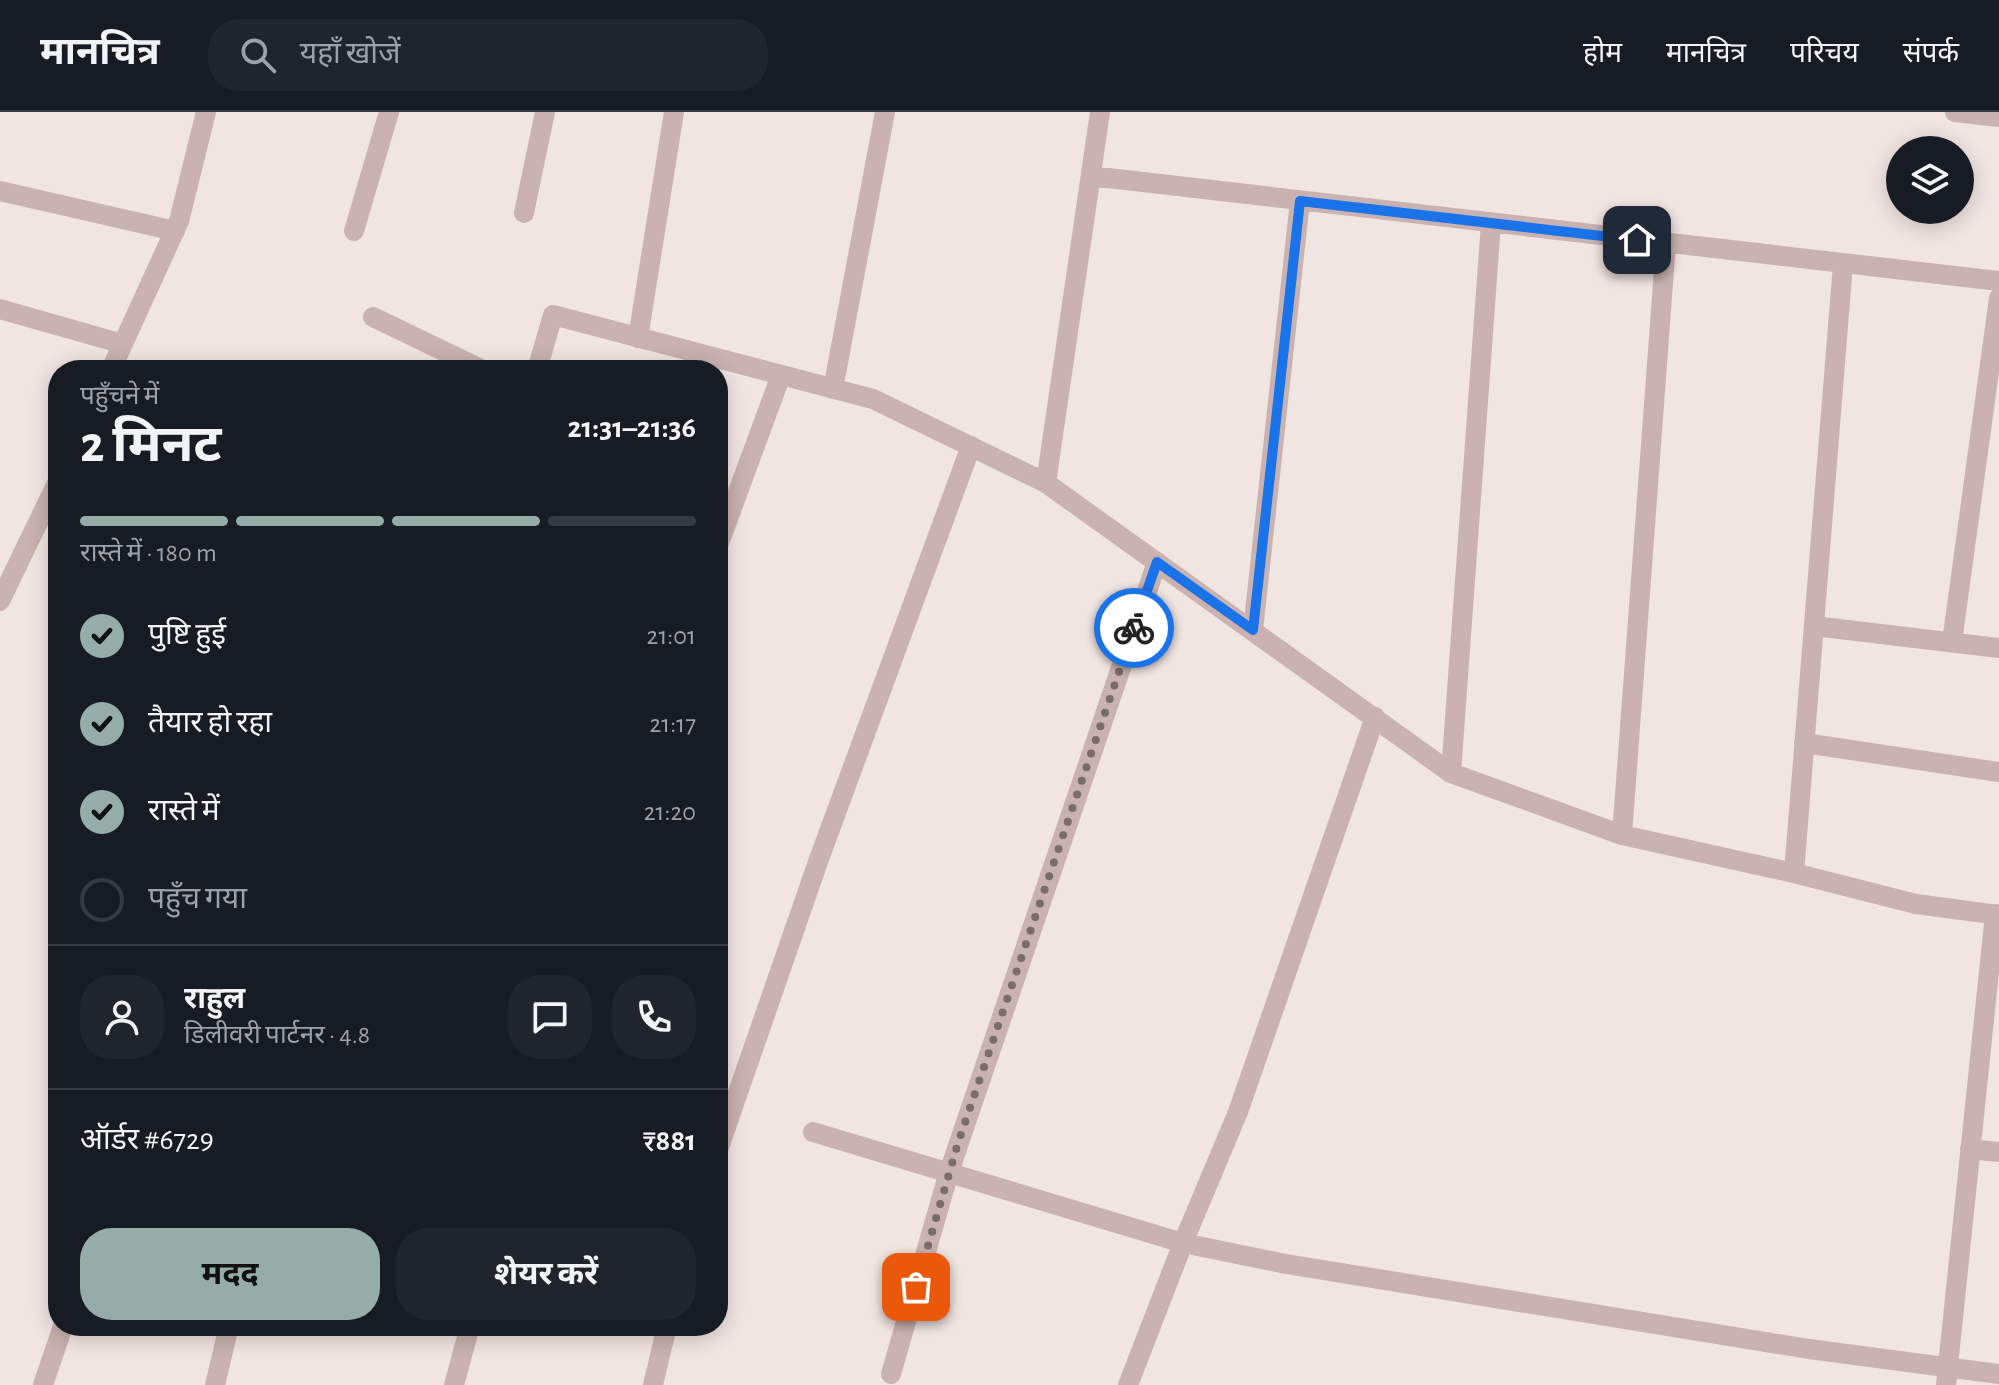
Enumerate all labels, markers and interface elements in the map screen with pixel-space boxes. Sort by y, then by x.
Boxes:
search box [208,19,768,91]
icon: search [236,33,280,77]
text: मानचित्र [40,34,160,72]
text: यहाँ खोजें [300,39,400,69]
text: होम [1583,40,1622,68]
text: मानचित्र [1666,40,1746,68]
text: परिचय [1790,40,1859,68]
text: संपर्क [1903,40,1959,68]
map controls [1886,136,1974,224]
button: layers [1886,136,1974,224]
pin [1603,206,1671,274]
icon: home [1615,218,1659,262]
text: पहुँचने में [80,383,159,409]
text: 21:31–21:36 [567,413,696,443]
text: 2 मिनट [80,419,222,471]
text: रास्ते में · 180 m [80,540,217,566]
courier [1094,588,1174,668]
icon: bike [1112,606,1156,650]
icon: check [80,614,124,658]
text: पुष्टि हुई [148,620,226,650]
text: 21:01 [647,623,696,649]
icon: check [80,702,124,746]
text: तैयार हो रहा [148,708,272,738]
text: 21:17 [649,711,696,737]
icon: check [80,790,124,834]
text: रास्ते में [148,796,220,826]
text: 21:20 [644,799,696,825]
text: पहुँच गया [148,884,247,914]
button: person [80,975,164,1059]
button: chat [508,975,592,1059]
button: phone [612,975,696,1059]
text: राहुल [184,984,245,1014]
text: डिलीवरी पार्टनर · 4.8 [184,1022,370,1048]
text: ऑर्डर #6729 [80,1125,214,1155]
text: ₹881 [643,1126,696,1156]
button: मदद [80,1228,380,1320]
button: शेयर करें [396,1228,696,1320]
pin [882,1253,950,1321]
icon: bag [894,1265,938,1309]

